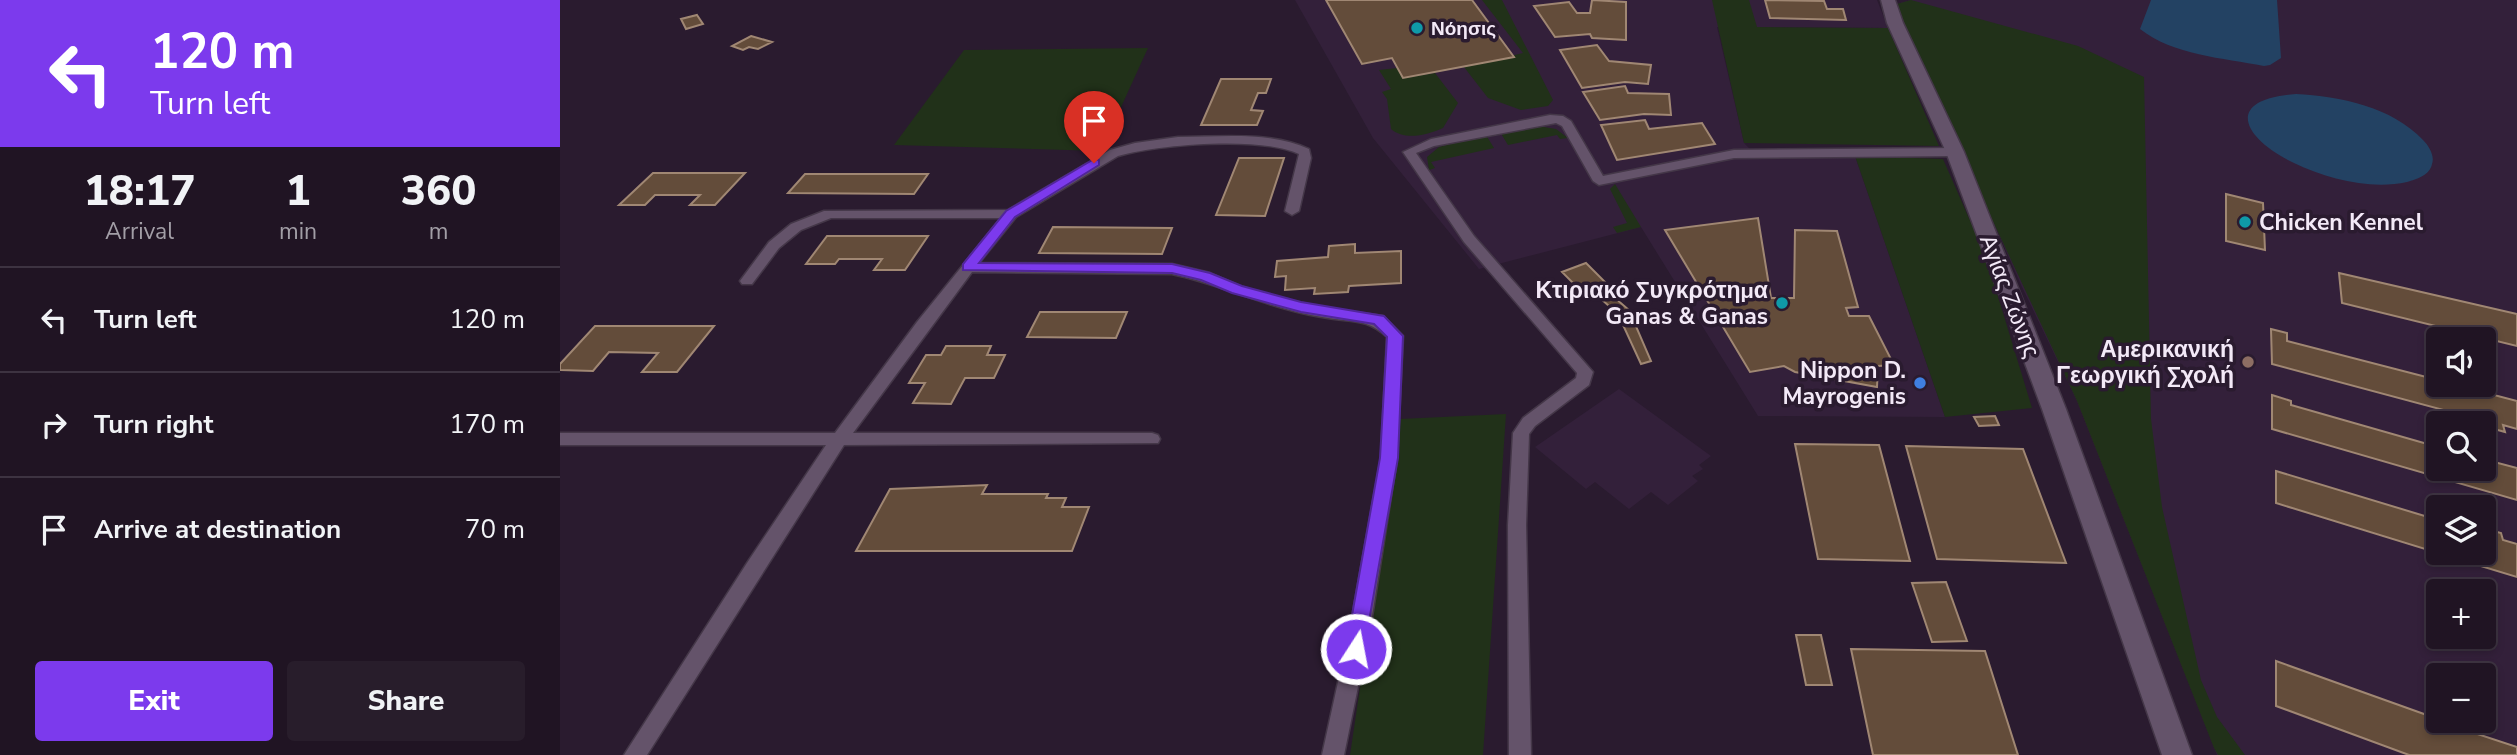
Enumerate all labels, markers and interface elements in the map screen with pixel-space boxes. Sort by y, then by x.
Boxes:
place label: Νόησις [1431,16,1496,42]
text: 120 m [150,18,294,85]
marker: Νόησις [1409,20,1425,36]
icon: left [35,28,126,119]
text: Turn left [150,82,270,125]
pin [1064,91,1124,163]
icon: arrive [1075,102,1113,140]
text: 18:17 [84,163,195,220]
text: 1 [285,163,311,220]
text: 360 [401,163,476,220]
place label: Chicken Kennel [2259,207,2424,238]
marker: Chicken Kennel [2237,214,2253,230]
text: Arrival [105,216,174,247]
text: min [279,216,317,247]
text: m [429,216,448,247]
street label: Αγίας Ζώνης [1972,230,2047,362]
place label: Κτιριακό Συγκρότημα Ganas & Ganas [1535,275,1768,332]
marker: Κτιριακό Συγκρότημα Ganas & Ganas [1774,295,1790,311]
icon: left [35,301,73,339]
text: Turn left [94,302,197,337]
text: 120 m [449,302,525,337]
map controls [2426,327,2496,733]
button: sound [2426,327,2496,397]
place label: Αμερικανική Γεωργική Σχολή [2056,334,2234,391]
marker: Αμερικανική Γεωργική Σχολή [2240,354,2256,370]
place label: Nippon D. Mayrogenis [1782,355,1906,412]
marker: Nippon D. Mayrogenis [1912,375,1928,391]
icon: right [35,406,73,444]
text: Turn right [94,407,213,442]
text: 170 m [449,407,525,442]
button: search [2426,411,2496,481]
button: layers [2426,495,2496,565]
icon: arrive [35,511,73,549]
text: Arrive at destination [94,512,341,547]
text: 70 m [465,512,525,547]
button: + [2426,579,2496,649]
position arrow [1319,612,1393,686]
button: Exit [35,661,273,741]
button: Share [287,661,525,741]
button: − [2426,663,2496,733]

